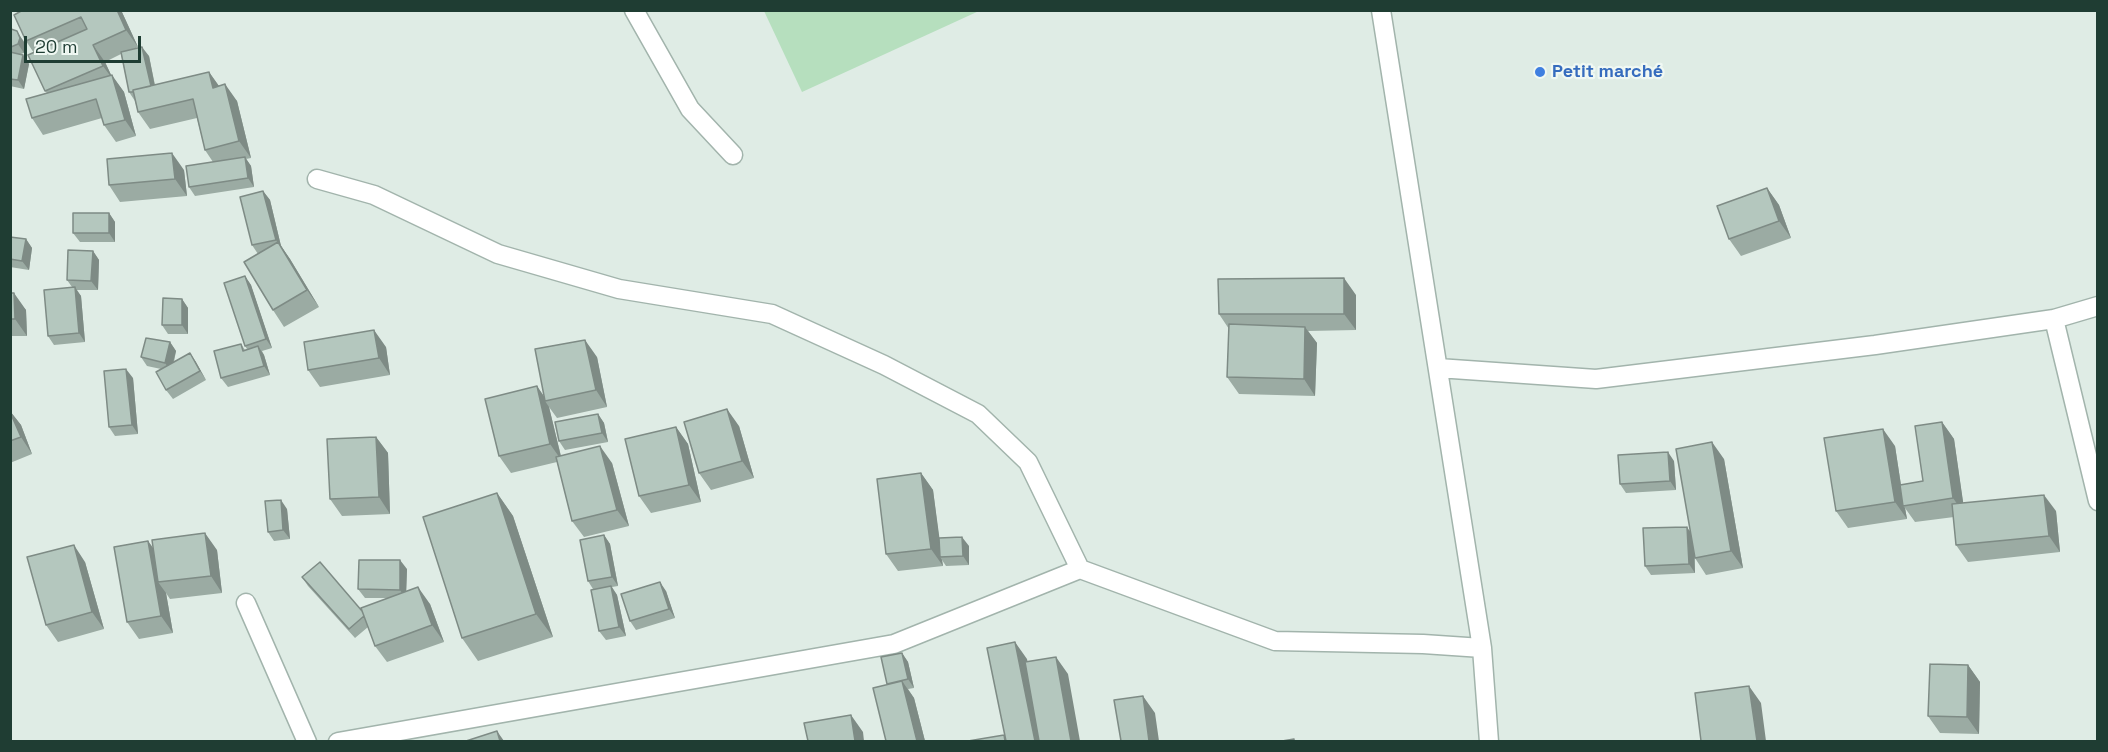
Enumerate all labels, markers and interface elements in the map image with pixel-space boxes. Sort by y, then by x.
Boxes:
scale bar [27,24,144,62]
text: 20 m [35,35,78,58]
place label: Petit marché [1552,61,1663,83]
marker: Petit marché [1533,65,1547,79]

